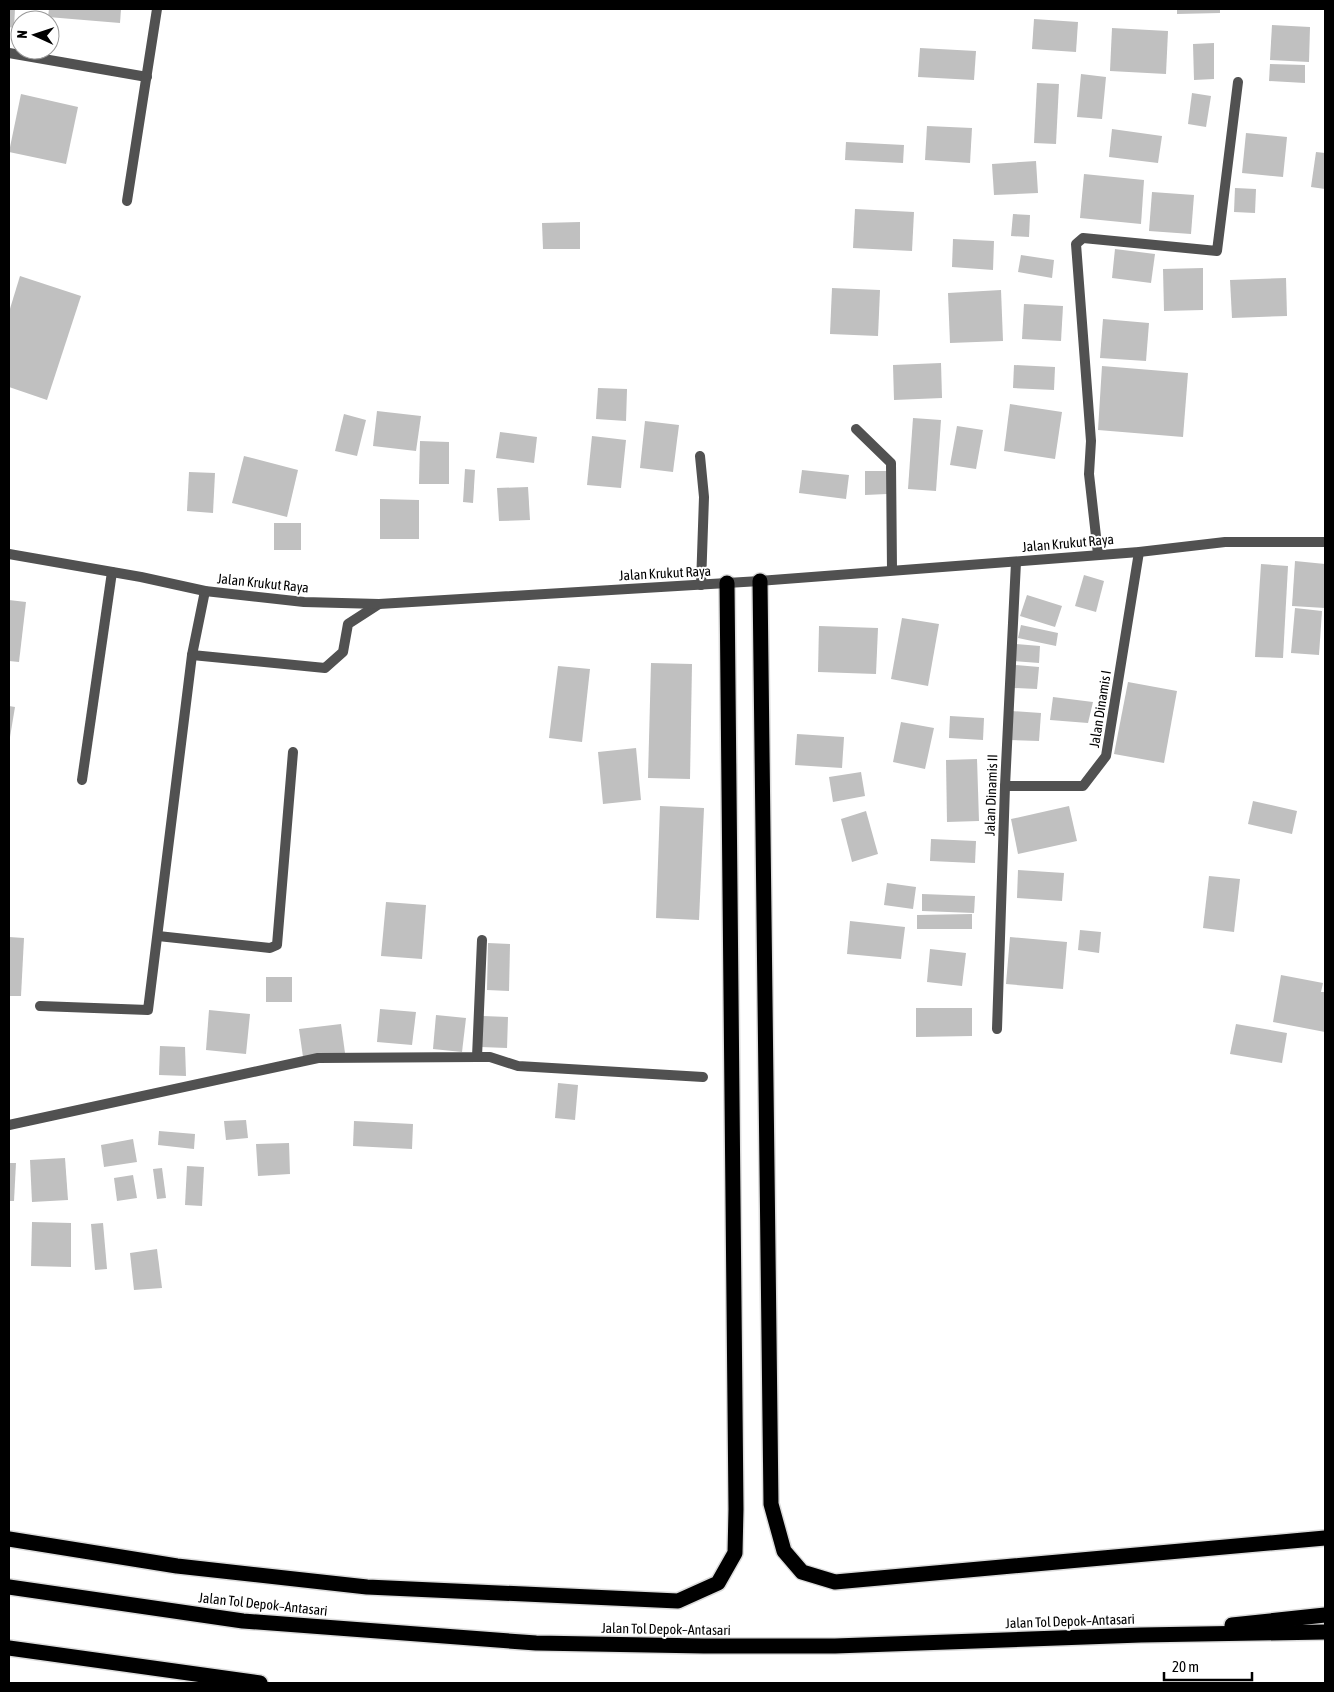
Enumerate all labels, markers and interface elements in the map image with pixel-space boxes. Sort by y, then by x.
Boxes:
north arrow [10,10,60,60]
text: N [14,30,30,39]
street label: Jalan Krukut Raya [1021,531,1115,555]
street label: Jalan Krukut Raya [619,563,711,583]
street label: Jalan Krukut Raya [216,570,310,596]
street label: Jalan Dinamis I [1086,669,1114,749]
street label: Jalan Dinamis II [982,754,1000,836]
street label: Jalan Tol Depok–Antasari [198,1589,328,1619]
street label: Jalan Tol Depok–Antasari [1005,1611,1135,1631]
street label: Jalan Tol Depok–Antasari [601,1620,731,1638]
scale bar [1164,1650,1252,1682]
text: 20 m [1172,1658,1199,1675]

